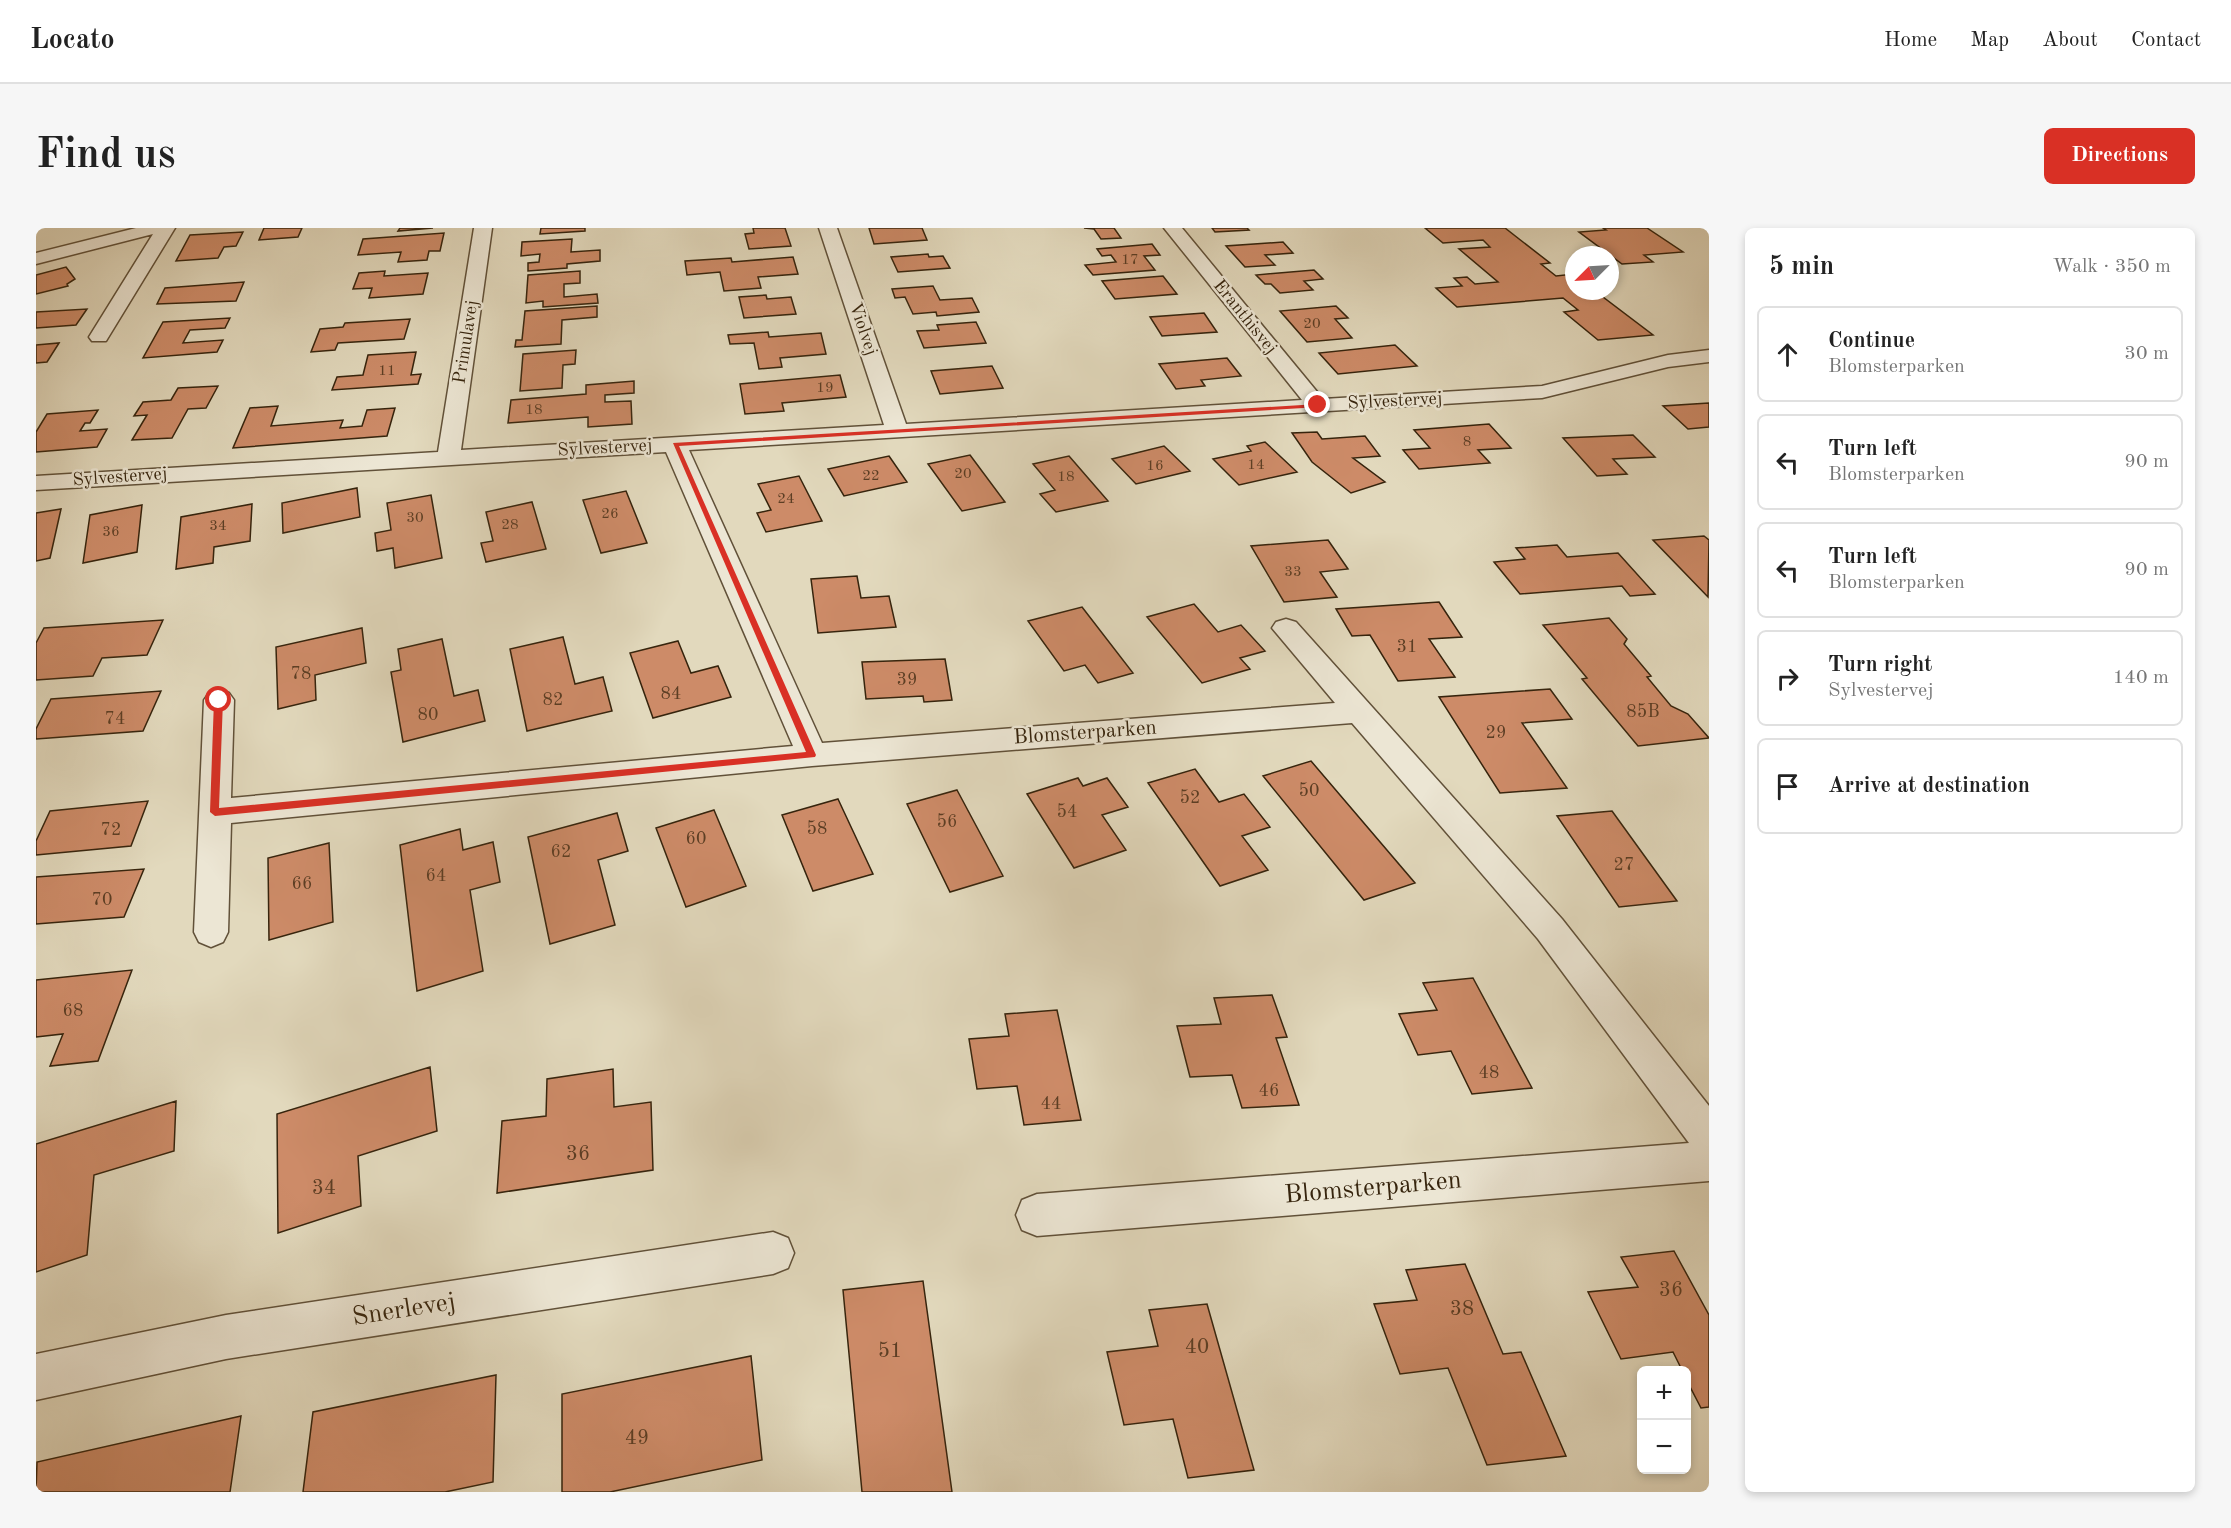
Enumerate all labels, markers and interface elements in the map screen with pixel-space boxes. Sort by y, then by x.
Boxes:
text: Locato [30,27,115,55]
text: Home [1884,30,1937,51]
text: Map [1970,30,2009,51]
text: About [2042,30,2098,51]
text: Contact [2131,30,2201,51]
button: Directions [2044,128,2195,184]
text: Find us [36,135,175,177]
north arrow [1565,246,1619,300]
house number: 17 [1121,253,1139,268]
text: 5 min [1769,254,1834,280]
text: Walk · 350 m [2052,257,2171,277]
street label: Eranthisvej [1210,276,1280,358]
street label: Primulavej [451,299,481,385]
street label: Violvej [846,300,880,358]
house number: 20 [1303,317,1321,332]
text: Continue [1828,330,1915,352]
icon: ahead [1771,338,1804,371]
text: 30 m [2124,344,2169,364]
text: Blomsterparken [1828,357,1965,377]
house number: 11 [378,364,396,379]
house number: 19 [816,381,834,396]
street label: Sylvestervej [1347,390,1443,412]
route end [1304,391,1330,417]
house number: 18 [525,403,543,418]
house number: 8 [1463,435,1471,450]
street label: Sylvestervej [557,437,653,459]
text: Turn left [1828,438,1917,460]
icon: left [1771,446,1804,479]
text: 90 m [2124,452,2169,472]
house number: 14 [1247,458,1265,473]
house number: 16 [1146,459,1164,474]
street label: Sylvestervej [72,465,168,489]
text: Blomsterparken [1828,465,1965,485]
house number: 20 [954,467,972,482]
house number: 22 [862,469,880,484]
house number: 18 [1057,470,1075,485]
house number: 24 [777,492,795,507]
house number: 26 [601,507,619,522]
house number: 30 [406,511,424,526]
house number: 28 [501,518,519,533]
house number: 34 [209,519,227,534]
house number: 36 [102,525,120,540]
text: Turn left [1828,546,1917,568]
icon: left [1771,554,1804,587]
text: 90 m [2124,560,2169,580]
house number: 33 [1284,565,1302,580]
text: Blomsterparken [1828,573,1965,593]
house number: 31 [1397,638,1417,656]
text: Turn right [1828,654,1932,676]
icon: right [1771,662,1804,695]
house number: 78 [291,665,311,683]
text: 140 m [2113,668,2169,688]
house number: 39 [897,671,917,689]
text: Sylvestervej [1828,681,1934,701]
house number: 84 [661,685,681,703]
route start [205,686,231,712]
house number: 82 [543,691,563,709]
house number: 85B [1626,703,1660,721]
house number: 80 [418,706,438,724]
house number: 74 [105,710,125,728]
street label: Blomsterparken [1013,718,1157,748]
house number: 29 [1486,724,1506,742]
icon: arrive [1771,770,1804,803]
text: Arrive at destination [1828,775,2030,797]
house number: 50 [1299,782,1319,800]
house number: 52 [1180,789,1200,807]
house number: 54 [1057,803,1077,821]
house number: 56 [937,813,957,831]
house number: 58 [807,820,827,838]
house number: 72 [101,821,121,839]
house number: 60 [686,830,706,848]
house number: 62 [551,843,571,861]
house number: 27 [1614,856,1634,874]
house number: 64 [426,867,446,885]
house number: 66 [292,875,312,893]
house number: 70 [92,891,112,909]
house number: 68 [63,1002,83,1020]
house number: 48 [1479,1064,1499,1082]
house number: 46 [1259,1082,1279,1100]
house number: 44 [1041,1095,1061,1113]
house number: 36 [566,1144,590,1165]
street label: Blomsterparken [1283,1167,1463,1209]
house number: 34 [312,1178,336,1199]
house number: 36 [1659,1280,1683,1301]
street label: Snerlevej [350,1289,458,1331]
house number: 38 [1450,1299,1474,1320]
house number: 40 [1185,1337,1209,1358]
house number: 51 [878,1341,902,1362]
map controls [1637,1366,1691,1474]
button: + [1637,1366,1691,1420]
button: − [1637,1420,1691,1474]
house number: 49 [625,1428,649,1449]

